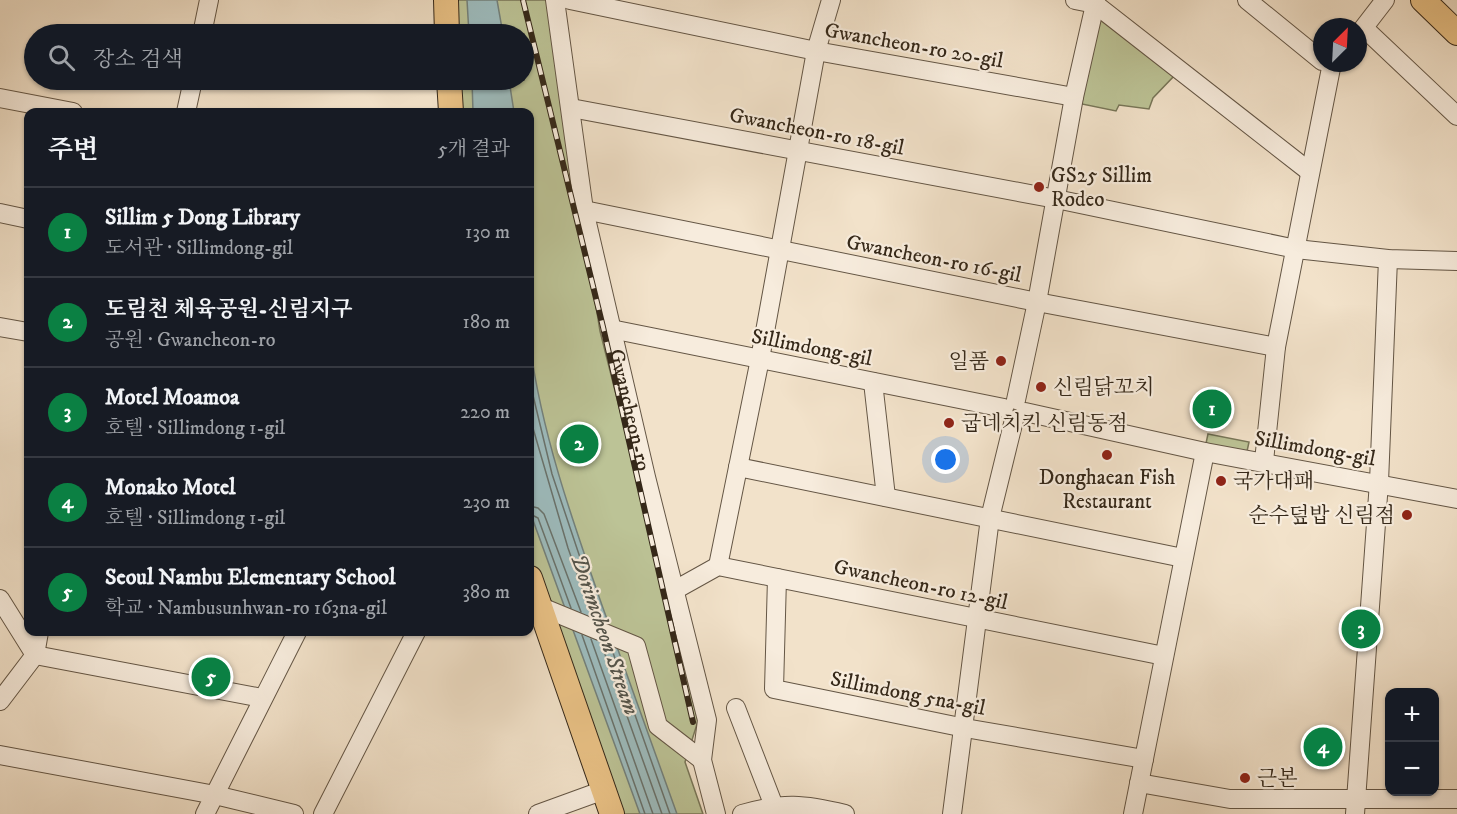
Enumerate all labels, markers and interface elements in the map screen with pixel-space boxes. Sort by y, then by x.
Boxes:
street label: Gwancheon-ro 20-gil [822,17,1006,75]
north arrow [1313,18,1367,72]
search box [24,24,534,90]
icon: search [45,41,78,74]
text: 장소 검색 [93,46,183,73]
street label: Gwancheon-ro 18-gil [727,102,907,162]
text: 주변 [48,134,98,167]
text: 5개 결과 [438,137,510,162]
place label: GS25 Sillim Rodeo [1051,163,1152,213]
marker: GS25 Sillim Rodeo [1032,180,1046,194]
text: Sillim 5 Dong Library [105,204,300,231]
text: 1 [64,220,71,245]
text: 130 m [465,220,510,245]
street label: Gwancheon-ro 16-gil [844,229,1024,289]
text: 도서관 · Sillimdong-gil [105,236,293,261]
text: 도림천 체육공원-신림지구 [105,296,352,323]
text: 2 [63,310,72,335]
text: 180 m [463,310,510,335]
street label: Sillimdong-gil [749,324,875,373]
text: 공원 · Gwancheon-ro [105,328,275,353]
street label: Gwancheon-ro [603,346,656,473]
place label: 일품 [948,349,989,375]
marker: 일품 [994,354,1008,368]
place label: 신림닭꼬치 [1053,375,1154,401]
marker: 신림닭꼬치 [1034,380,1048,394]
text: Motel Moamoa [105,384,239,411]
pin: 1 [1192,386,1232,432]
text: 3 [64,400,71,425]
text: 220 m [460,400,510,425]
place label: 굽네치킨 신림동점 [961,411,1128,437]
text: 호텔 · Sillimdong 1-gil [105,416,285,441]
marker: 굽네치킨 신림동점 [942,416,956,430]
pin: 2 [560,422,598,466]
street label: Sillimdong-gil [1252,426,1378,473]
your location [931,445,960,474]
marker: Donghaean Fish Restaurant [1100,448,1114,462]
place label: Donghaean Fish Restaurant [1039,465,1175,515]
place label: 국가대패 [1233,469,1314,495]
text: Monako Motel [105,474,236,501]
marker: 국가대패 [1214,474,1228,488]
text: 4 [62,490,73,515]
text: 230 m [463,490,510,515]
place label: 순수덮밥 신림점 [1248,503,1395,529]
text: 호텔 · Sillimdong 1-gil [105,506,285,531]
marker: 순수덮밥 신림점 [1400,508,1414,522]
water label: Dorimcheon Stream [564,550,645,718]
street label: Gwancheon-ro 12-gil [831,554,1011,616]
text: Seoul Nambu Elementary School [105,564,396,591]
text: 5 [63,580,72,605]
text: 380 m [462,580,510,605]
text: 학교 · Nambusunhwan-ro 163na-gil [105,596,387,621]
pin: 3 [1342,606,1380,652]
pin: 5 [192,654,230,700]
street label: Sillimdong 5na-gil [828,666,988,722]
map controls [1385,688,1439,796]
button: + [1385,688,1439,742]
pin: 4 [1304,724,1342,770]
button: − [1385,742,1439,796]
place label: 근본 [1257,766,1298,792]
marker: 근본 [1238,771,1252,785]

